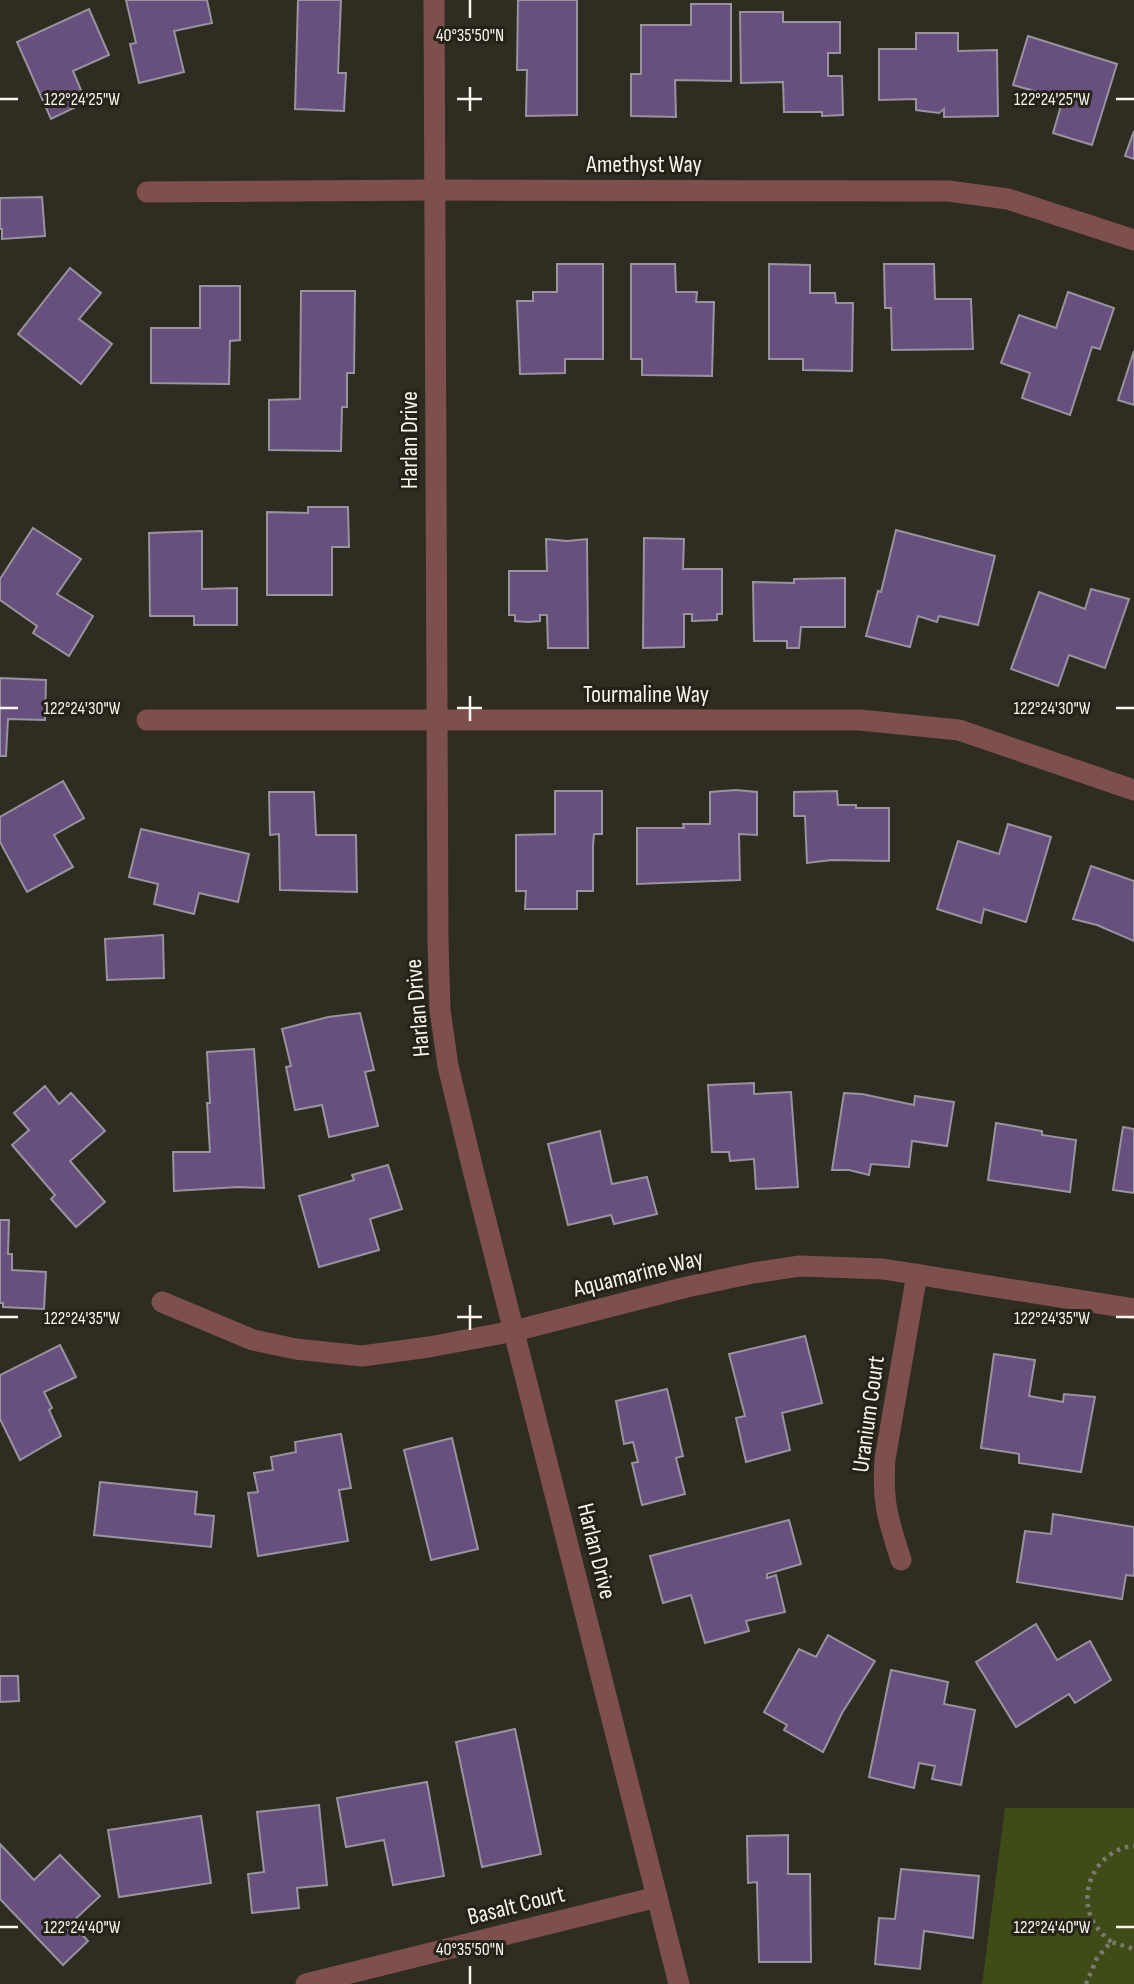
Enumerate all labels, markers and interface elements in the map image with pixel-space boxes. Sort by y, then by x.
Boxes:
text: 40°35'50"N [436,25,504,46]
text: 122°24'25"W [44,89,120,110]
text: 122°24'25"W [1014,89,1090,110]
street label: Amethyst Way [585,150,702,179]
street label: Harlan Drive [395,391,424,489]
street label: Tourmaline Way [583,680,709,709]
text: 122°24'30"W [44,698,121,719]
text: 122°24'30"W [1014,698,1091,719]
street label: Harlan Drive [399,958,436,1058]
street label: Aquamarine Way [569,1243,706,1304]
text: 122°24'35"W [44,1308,120,1329]
text: 122°24'35"W [1014,1308,1090,1329]
street label: Uranium Court [846,1354,891,1474]
street label: Harlan Drive [571,1500,622,1602]
street label: Basalt Court [464,1879,568,1932]
text: 122°24'40"W [44,1917,121,1938]
text: 122°24'40"W [1014,1917,1091,1938]
text: 40°35'50"N [436,1939,504,1960]

